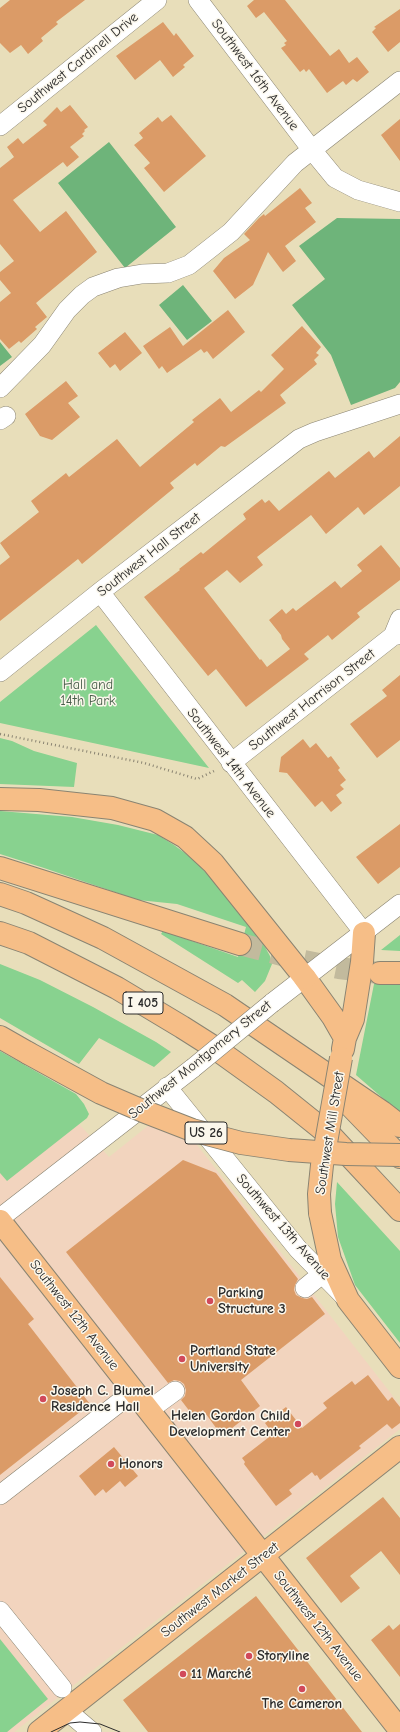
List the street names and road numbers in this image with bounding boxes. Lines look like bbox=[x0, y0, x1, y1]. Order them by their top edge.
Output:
street label: Southwest Cardinell Drive bbox=[14, 9, 142, 117]
street label: Southwest 16th Avenue bbox=[208, 16, 302, 134]
street label: Southwest Hall Street bbox=[94, 509, 204, 601]
street label: Southwest Harrison Street bbox=[245, 645, 379, 755]
street label: Southwest 14th Avenue bbox=[183, 705, 279, 821]
road number: I 405 bbox=[123, 992, 163, 1014]
street label: Southwest Montgomery Street bbox=[125, 997, 275, 1123]
street label: Southwest Mill Street bbox=[312, 1070, 348, 1196]
road number: US 26 bbox=[185, 1122, 227, 1144]
street label: Southwest 13th Avenue bbox=[232, 1171, 334, 1283]
street label: Southwest 12th Avenue bbox=[26, 1257, 122, 1373]
street label: Southwest Market Street bbox=[158, 1539, 282, 1641]
street label: Southwest 12th Avenue bbox=[270, 1568, 366, 1684]

